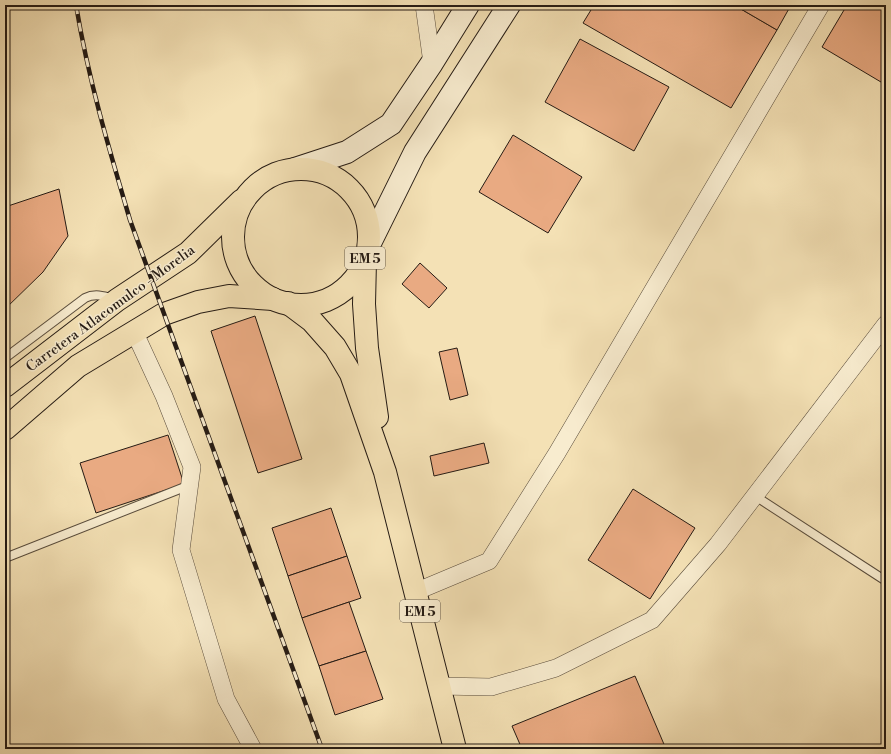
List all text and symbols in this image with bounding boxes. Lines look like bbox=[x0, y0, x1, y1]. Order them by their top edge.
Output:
street label: Carretera Atlacomulco - Morelia bbox=[23, 241, 199, 376]
road number: EM 5 bbox=[345, 247, 385, 269]
road number: EM 5 bbox=[400, 600, 440, 622]

